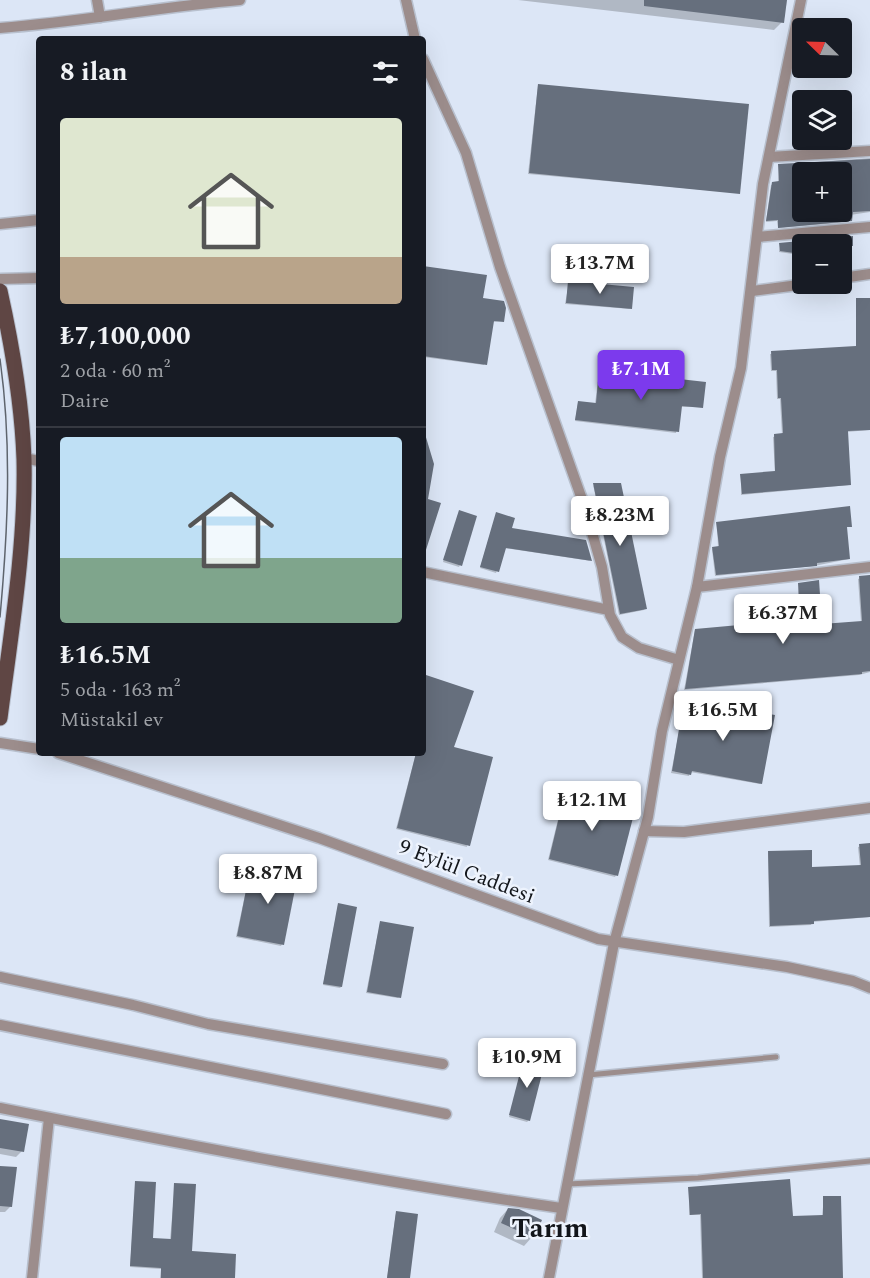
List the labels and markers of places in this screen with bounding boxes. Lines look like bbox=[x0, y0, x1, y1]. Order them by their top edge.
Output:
pin: ₺13.7M bbox=[551, 244, 649, 295]
pin: ₺7.1M bbox=[599, 350, 683, 401]
pin: ₺8.23M bbox=[571, 496, 669, 547]
pin: ₺6.37M bbox=[734, 594, 832, 645]
pin: ₺16.5M bbox=[674, 691, 772, 742]
pin: ₺12.1M bbox=[543, 781, 641, 832]
pin: ₺8.87M bbox=[219, 854, 317, 905]
pin: ₺10.9M bbox=[478, 1038, 576, 1089]

